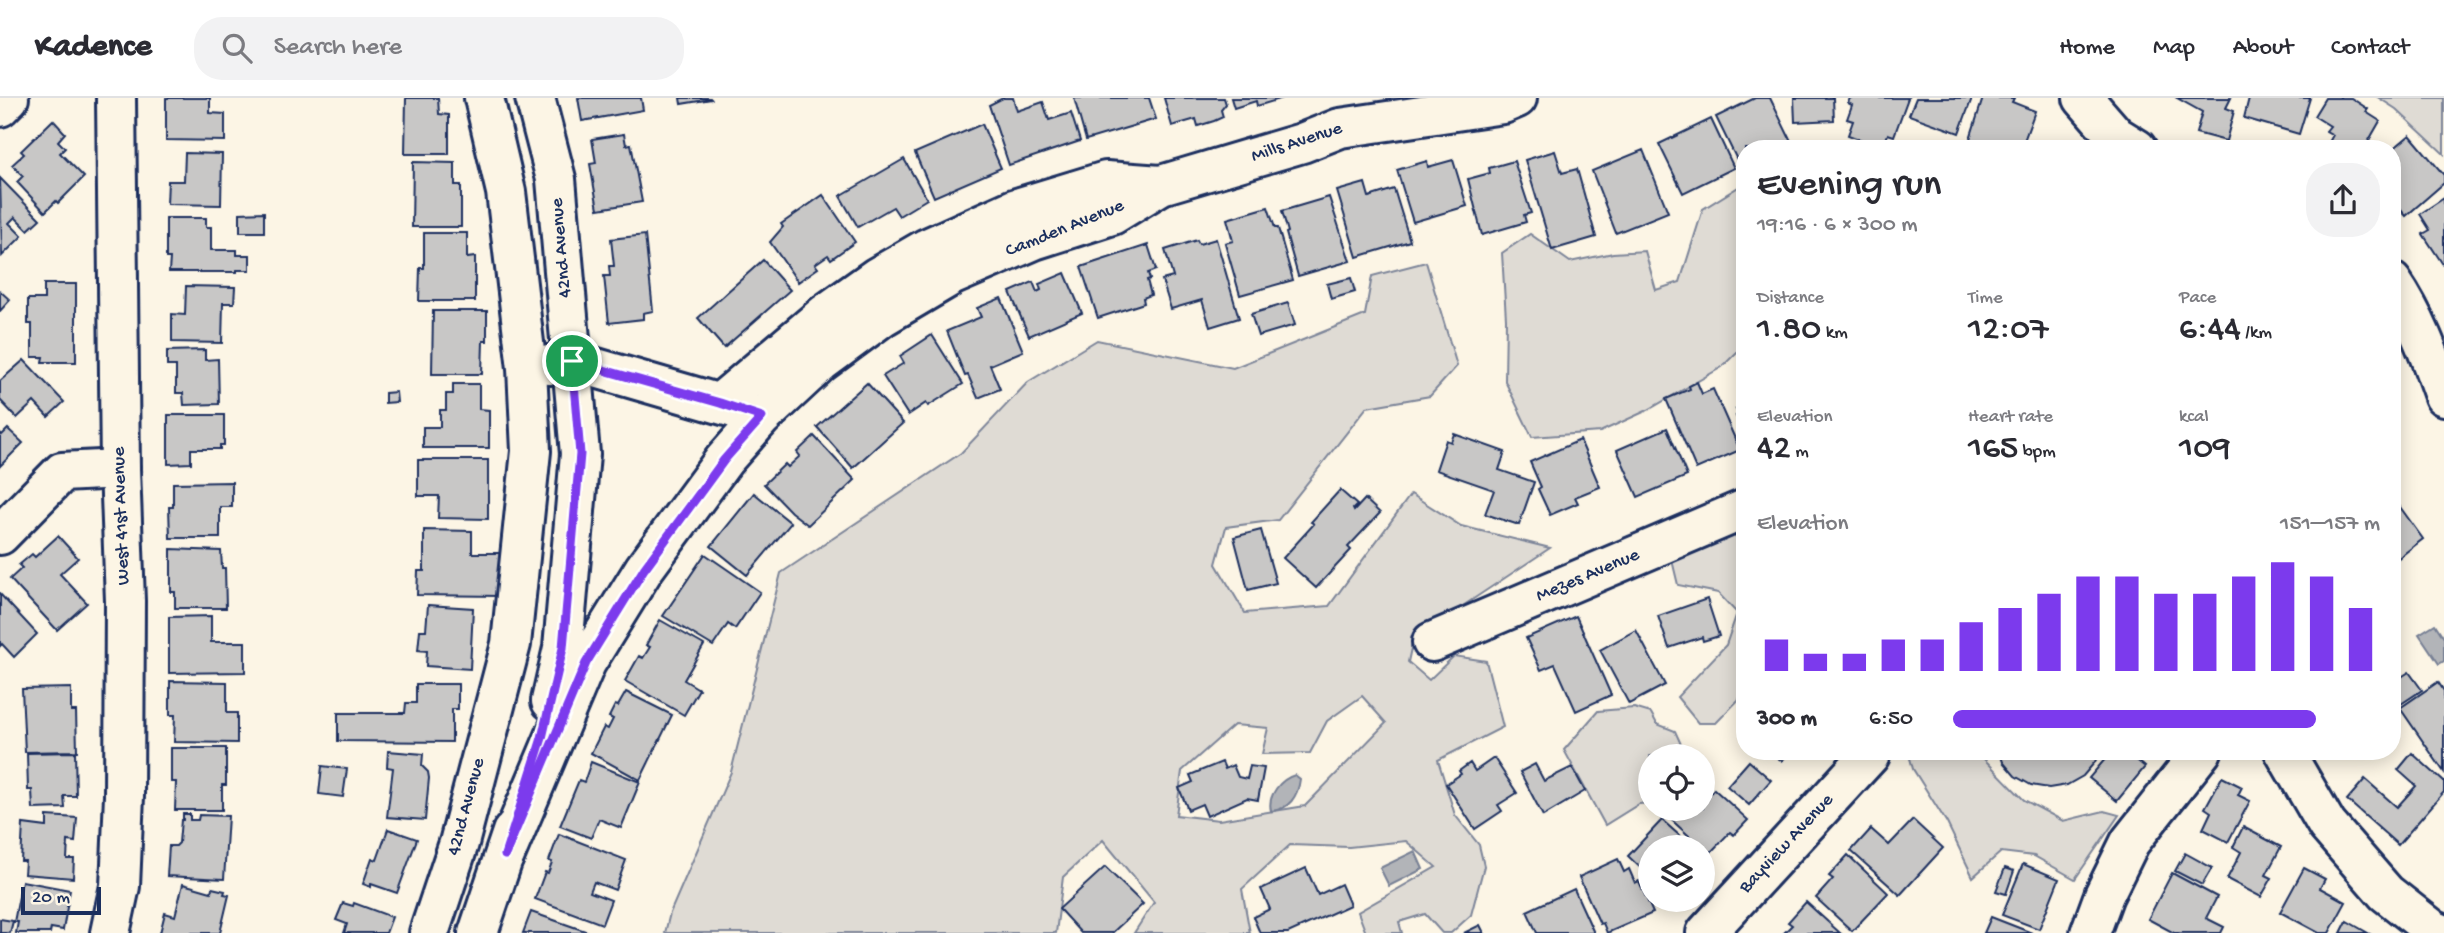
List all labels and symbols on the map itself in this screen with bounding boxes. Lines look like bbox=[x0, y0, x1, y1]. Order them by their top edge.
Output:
street label: Mills Avenue bbox=[1249, 117, 1346, 169]
street label: Camden Avenue bbox=[1002, 195, 1128, 263]
street label: 42nd Avenue bbox=[546, 197, 578, 299]
pin bbox=[542, 331, 602, 391]
street label: West 41st Avenue bbox=[108, 446, 136, 585]
street label: Mezes Avenue bbox=[1533, 544, 1643, 608]
street label: 42nd Avenue bbox=[443, 755, 491, 858]
street label: Bayview Avenue bbox=[1734, 789, 1839, 899]
scale bar bbox=[21, 884, 102, 916]

